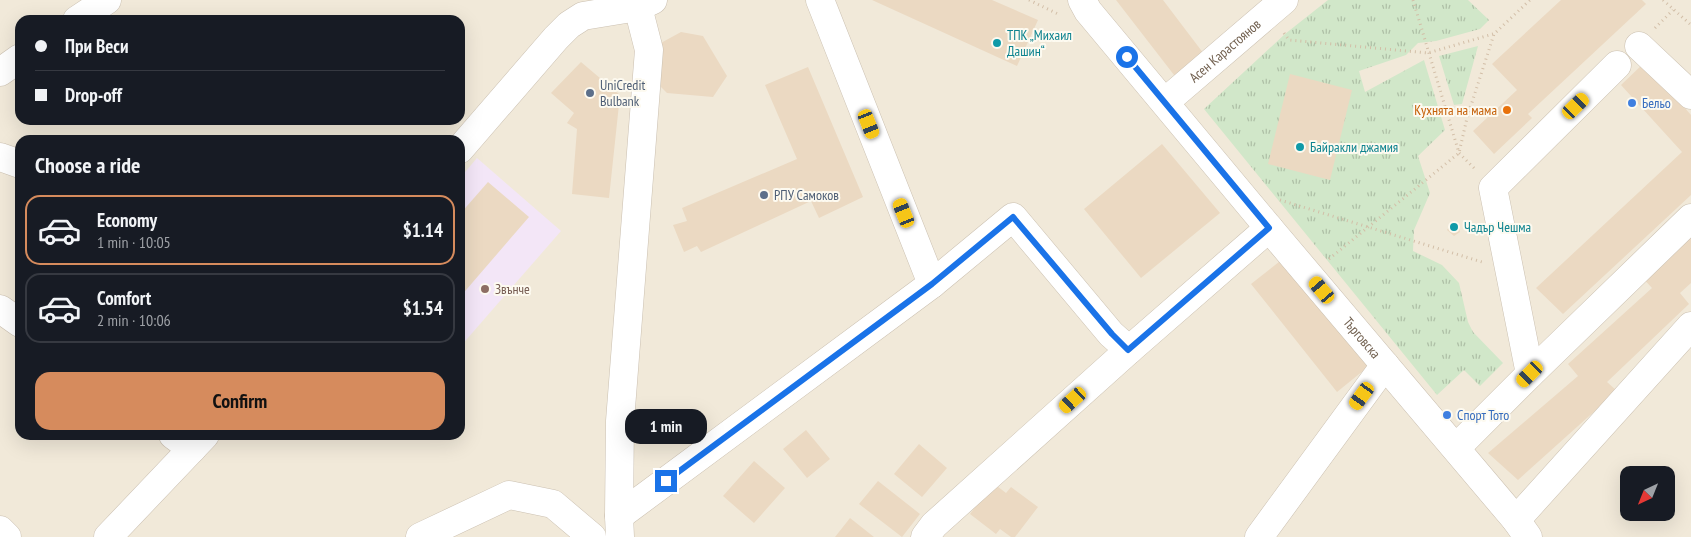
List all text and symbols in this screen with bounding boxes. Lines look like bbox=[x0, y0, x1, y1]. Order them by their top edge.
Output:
street label: Асен Карастоянов bbox=[1185, 15, 1265, 86]
place label: ТПК „Михаил Дашин“ bbox=[1007, 26, 1072, 60]
text: При Веси bbox=[65, 34, 129, 58]
marker: ТПК „Михаил Дашин“ bbox=[991, 37, 1003, 49]
route start bbox=[1116, 46, 1138, 68]
place label: UniCredit Bulbank bbox=[600, 76, 645, 110]
text: Drop-off bbox=[65, 83, 122, 107]
marker: UniCredit Bulbank bbox=[584, 87, 596, 99]
car bbox=[1560, 90, 1592, 122]
place label: Бельо bbox=[1642, 94, 1671, 112]
marker: Бельо bbox=[1626, 97, 1638, 109]
place label: Кухнята на мама bbox=[1414, 101, 1497, 119]
marker: Кухнята на мама bbox=[1501, 104, 1513, 116]
car bbox=[856, 107, 881, 141]
place label: Байракли джамия bbox=[1310, 138, 1398, 156]
marker: Байракли джамия bbox=[1294, 141, 1306, 153]
text: Choose a ride bbox=[35, 151, 140, 179]
place label: РПУ Самоков bbox=[774, 186, 839, 204]
marker: РПУ Самоков bbox=[758, 189, 770, 201]
car bbox=[891, 196, 916, 230]
icon: car bbox=[37, 208, 82, 253]
text: Economy bbox=[97, 208, 157, 232]
text: $1.14 bbox=[403, 218, 443, 242]
place label: Чадър Чешма bbox=[1464, 218, 1531, 236]
marker: Чадър Чешма bbox=[1448, 221, 1460, 233]
text: 1 min · 10:05 bbox=[97, 232, 171, 252]
car bbox=[1306, 274, 1337, 306]
place label: Звънче bbox=[495, 280, 530, 298]
marker: Звънче bbox=[479, 283, 491, 295]
icon: car bbox=[37, 286, 82, 331]
text: Comfort bbox=[97, 286, 151, 310]
text: $1.54 bbox=[403, 296, 443, 320]
text: 2 min · 10:06 bbox=[97, 310, 171, 330]
street label: Търговска bbox=[1339, 314, 1384, 362]
car bbox=[1514, 358, 1545, 390]
button: Confirm bbox=[35, 372, 445, 430]
car bbox=[1347, 379, 1376, 413]
car bbox=[1056, 384, 1089, 416]
place label: Спорт Тото bbox=[1457, 406, 1509, 424]
callout: 1 min bbox=[625, 408, 707, 444]
marker: Спорт Тото bbox=[1441, 409, 1453, 421]
text: 1 min bbox=[650, 416, 682, 436]
north arrow bbox=[1620, 466, 1675, 521]
map controls bbox=[1620, 466, 1675, 521]
route end bbox=[655, 470, 677, 492]

